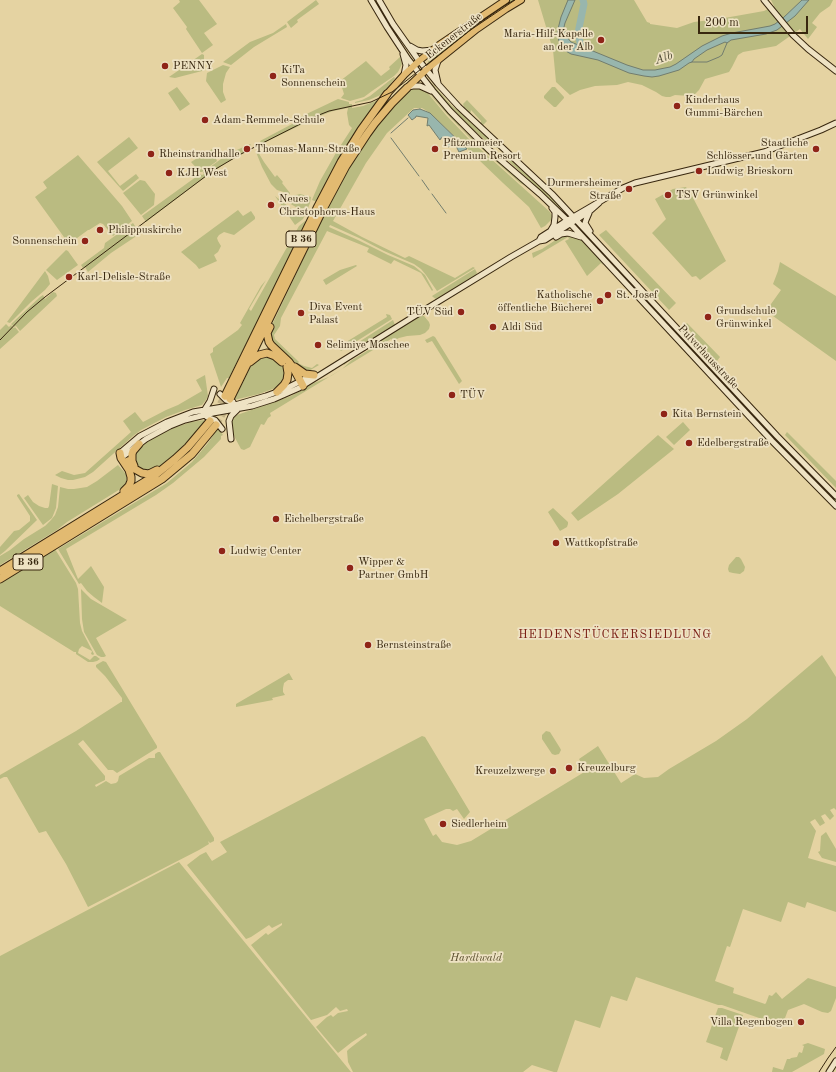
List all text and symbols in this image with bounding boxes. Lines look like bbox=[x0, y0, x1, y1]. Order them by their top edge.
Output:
scale bar bbox=[700, 8, 810, 34]
street label: Eckenerstraße bbox=[423, 10, 485, 62]
text: 200 m bbox=[705, 17, 739, 29]
place label: Maria-Hilf-Kapelle an der Alb bbox=[504, 27, 593, 53]
marker: Maria-Hilf-Kapelle an der Alb bbox=[596, 35, 606, 45]
water label: Alb bbox=[653, 48, 675, 68]
place label: PENNY bbox=[173, 59, 213, 73]
marker: PENNY bbox=[160, 61, 170, 71]
place label: KiTa Sonnenschein bbox=[281, 63, 346, 89]
marker: KiTa Sonnenschein bbox=[268, 71, 278, 81]
place label: Kinderhaus Gummi-Bärchen bbox=[685, 93, 763, 119]
marker: Kinderhaus Gummi-Bärchen bbox=[672, 101, 682, 111]
place label: Adam-Remmele-Schule bbox=[213, 113, 324, 127]
marker: Adam-Remmele-Schule bbox=[200, 115, 210, 125]
place label: Pfitzenmeier Premium Resort bbox=[443, 136, 521, 162]
place label: Staatliche Schlösser und Gärten bbox=[706, 136, 808, 162]
place label: Thomas-Mann-Straße bbox=[255, 142, 359, 156]
marker: Thomas-Mann-Straße bbox=[242, 144, 252, 154]
marker: Pfitzenmeier Premium Resort bbox=[430, 144, 440, 154]
marker: Staatliche Schlösser und Gärten bbox=[811, 144, 821, 154]
place label: Rheinstrandhalle bbox=[159, 147, 239, 161]
marker: Rheinstrandhalle bbox=[146, 149, 156, 159]
place label: Ludwig Brieskorn bbox=[707, 164, 793, 178]
place label: KJH West bbox=[177, 166, 227, 180]
marker: Ludwig Brieskorn bbox=[694, 166, 704, 176]
marker: KJH West bbox=[164, 168, 174, 178]
place label: Durmersheimer Straße bbox=[547, 176, 621, 202]
marker: Durmersheimer Straße bbox=[624, 184, 634, 194]
place label: TSV Grünwinkel bbox=[676, 188, 758, 202]
marker: TSV Grünwinkel bbox=[663, 190, 673, 200]
place label: Neues Christophorus-Haus bbox=[279, 192, 375, 218]
marker: Neues Christophorus-Haus bbox=[266, 200, 276, 210]
place label: Philippuskirche bbox=[108, 223, 181, 237]
marker: Philippuskirche bbox=[95, 225, 105, 235]
road number: B 36 bbox=[286, 231, 316, 247]
place label: Sonnenschein bbox=[12, 234, 77, 248]
marker: Sonnenschein bbox=[80, 236, 90, 246]
place label: Karl-Delisle-Straße bbox=[77, 270, 170, 284]
marker: Karl-Delisle-Straße bbox=[64, 272, 74, 282]
place label: Katholische öffentliche Bücherei bbox=[498, 288, 592, 314]
place label: St. Josef bbox=[616, 288, 658, 302]
marker: St. Josef bbox=[603, 290, 613, 300]
marker: Katholische öffentliche Bücherei bbox=[595, 296, 605, 306]
place label: Diva Event Palast bbox=[309, 300, 362, 326]
place label: Grundschule Grünwinkel bbox=[716, 304, 775, 330]
place label: TÜV Süd bbox=[407, 305, 453, 319]
marker: TÜV Süd bbox=[456, 307, 466, 317]
marker: Diva Event Palast bbox=[296, 308, 306, 318]
marker: Grundschule Grünwinkel bbox=[703, 312, 713, 322]
place label: Aldi Süd bbox=[501, 320, 543, 334]
marker: Aldi Süd bbox=[488, 322, 498, 332]
street label: Pulverhausstraße bbox=[675, 322, 741, 392]
place label: Selimiye Moschee bbox=[326, 338, 409, 352]
marker: Selimiye Moschee bbox=[313, 340, 323, 350]
place label: TÜV bbox=[460, 388, 485, 402]
marker: TÜV bbox=[447, 390, 457, 400]
place label: Kita Bernstein bbox=[672, 407, 741, 421]
marker: Kita Bernstein bbox=[659, 409, 669, 419]
place label: Edelbergstraße bbox=[697, 436, 769, 450]
marker: Edelbergstraße bbox=[684, 438, 694, 448]
place label: Eichelbergstraße bbox=[284, 512, 364, 526]
marker: Eichelbergstraße bbox=[271, 514, 281, 524]
place label: Wattkopfstraße bbox=[564, 536, 638, 550]
marker: Wattkopfstraße bbox=[551, 538, 561, 548]
place label: Ludwig Center bbox=[230, 544, 301, 558]
marker: Ludwig Center bbox=[217, 546, 227, 556]
road number: B 36 bbox=[13, 554, 43, 570]
place label: Wipper & Partner GmbH bbox=[358, 555, 428, 581]
marker: Wipper & Partner GmbH bbox=[345, 563, 355, 573]
district label: HEIDENSTÜCKERSIEDLUNG bbox=[518, 628, 712, 642]
place label: Bernsteinstraße bbox=[376, 638, 451, 652]
marker: Bernsteinstraße bbox=[363, 640, 373, 650]
place label: Kreuzelburg bbox=[577, 761, 636, 775]
marker: Kreuzelburg bbox=[564, 763, 574, 773]
place label: Kreuzelzwerge bbox=[475, 764, 545, 778]
marker: Kreuzelzwerge bbox=[548, 766, 558, 776]
place label: Siedlerheim bbox=[451, 817, 507, 831]
marker: Siedlerheim bbox=[438, 819, 448, 829]
park label: Hardtwald bbox=[450, 951, 502, 965]
place label: Villa Regenbogen bbox=[710, 1015, 793, 1029]
marker: Villa Regenbogen bbox=[796, 1017, 806, 1027]

